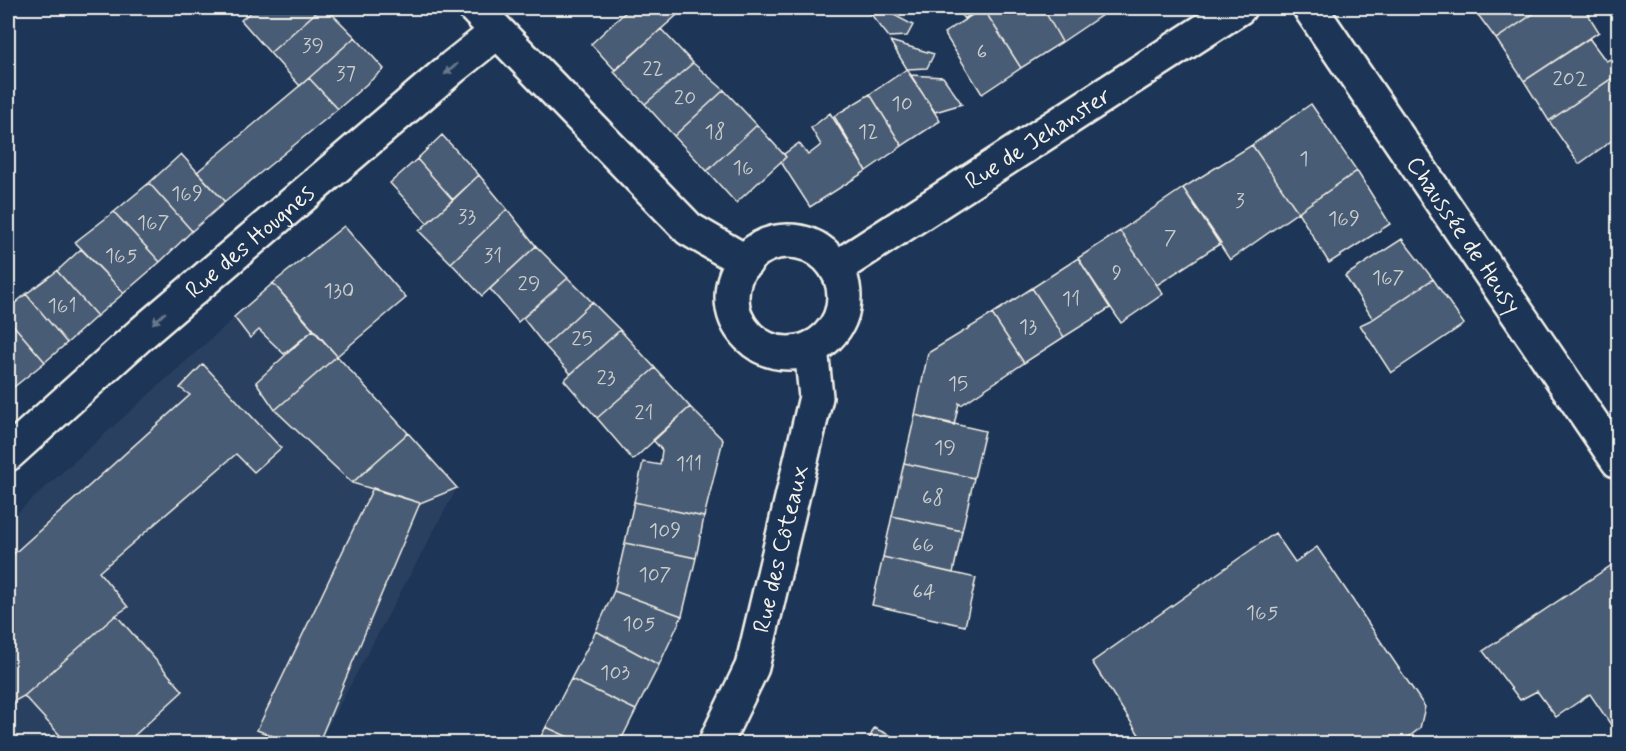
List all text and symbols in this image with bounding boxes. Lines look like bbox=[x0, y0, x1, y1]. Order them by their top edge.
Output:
house number: 39 bbox=[302, 32, 324, 60]
house number: 6 bbox=[977, 38, 987, 66]
house number: 22 bbox=[642, 55, 664, 83]
house number: 37 bbox=[336, 60, 356, 88]
one-way arrow bbox=[443, 62, 459, 75]
house number: 202 bbox=[1553, 65, 1587, 93]
street label: Rue de Jehanster bbox=[960, 81, 1117, 198]
house number: 20 bbox=[674, 84, 696, 112]
house number: 10 bbox=[891, 90, 913, 118]
house number: 18 bbox=[705, 118, 725, 146]
house number: 12 bbox=[858, 118, 878, 146]
house number: 1 bbox=[1299, 145, 1309, 173]
street label: Chaussée de Heusy bbox=[1398, 151, 1527, 320]
house number: 16 bbox=[733, 154, 754, 182]
street label: Rue des Hougnes bbox=[179, 178, 322, 306]
house number: 169 bbox=[171, 180, 203, 208]
house number: 3 bbox=[1235, 187, 1245, 215]
house number: 33 bbox=[458, 203, 476, 231]
house number: 169 bbox=[1328, 205, 1360, 233]
house number: 167 bbox=[137, 209, 169, 237]
house number: 7 bbox=[1164, 224, 1177, 252]
house number: 165 bbox=[105, 242, 137, 270]
house number: 31 bbox=[484, 242, 502, 270]
house number: 9 bbox=[1112, 259, 1122, 287]
house number: 167 bbox=[1372, 264, 1404, 292]
house number: 29 bbox=[518, 270, 540, 298]
house number: 130 bbox=[324, 277, 354, 305]
house number: 11 bbox=[1062, 285, 1080, 313]
house number: 161 bbox=[47, 292, 77, 320]
one-way arrow bbox=[152, 311, 167, 324]
house number: 13 bbox=[1019, 313, 1037, 341]
house number: 25 bbox=[571, 325, 593, 353]
house number: 23 bbox=[596, 364, 616, 392]
house number: 15 bbox=[948, 370, 968, 398]
house number: 21 bbox=[634, 399, 654, 427]
house number: 19 bbox=[934, 434, 956, 462]
house number: 111 bbox=[676, 450, 702, 478]
street label: Rue des Côteaux bbox=[747, 462, 816, 636]
house number: 68 bbox=[922, 484, 944, 512]
house number: 109 bbox=[649, 517, 681, 545]
house number: 66 bbox=[912, 531, 934, 559]
house number: 107 bbox=[638, 561, 672, 589]
house number: 64 bbox=[912, 578, 936, 606]
house number: 165 bbox=[1246, 599, 1278, 627]
house number: 105 bbox=[622, 610, 656, 638]
house number: 103 bbox=[600, 659, 630, 687]

